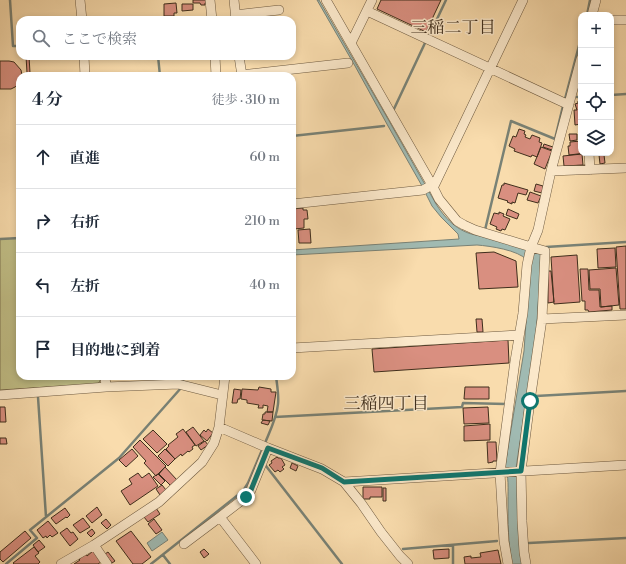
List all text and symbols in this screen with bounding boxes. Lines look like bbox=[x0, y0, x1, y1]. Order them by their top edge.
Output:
map controls bbox=[578, 12, 614, 156]
button: + bbox=[578, 12, 614, 48]
search box bbox=[16, 16, 296, 60]
district label: 三稲二丁目 bbox=[411, 17, 496, 39]
icon: search bbox=[30, 27, 52, 49]
text: ここで検索 bbox=[62, 30, 137, 49]
button: − bbox=[578, 48, 614, 84]
button: locate bbox=[578, 84, 614, 120]
text: 4 分 bbox=[32, 89, 63, 111]
text: 徒歩 · 310 m bbox=[212, 92, 280, 108]
button: layers bbox=[578, 120, 614, 156]
icon: ahead bbox=[32, 146, 54, 168]
text: 直進 bbox=[70, 149, 100, 168]
text: 60 m bbox=[249, 149, 280, 165]
icon: right bbox=[32, 210, 54, 232]
text: 右折 bbox=[70, 213, 100, 232]
text: 210 m bbox=[245, 213, 280, 229]
icon: left bbox=[32, 274, 54, 296]
text: 左折 bbox=[70, 277, 100, 296]
text: 40 m bbox=[250, 277, 280, 293]
icon: arrive bbox=[32, 338, 54, 360]
text: 目的地に到着 bbox=[70, 341, 160, 360]
route start bbox=[521, 392, 539, 410]
district label: 三稲四丁目 bbox=[344, 393, 429, 415]
route end bbox=[237, 488, 255, 506]

